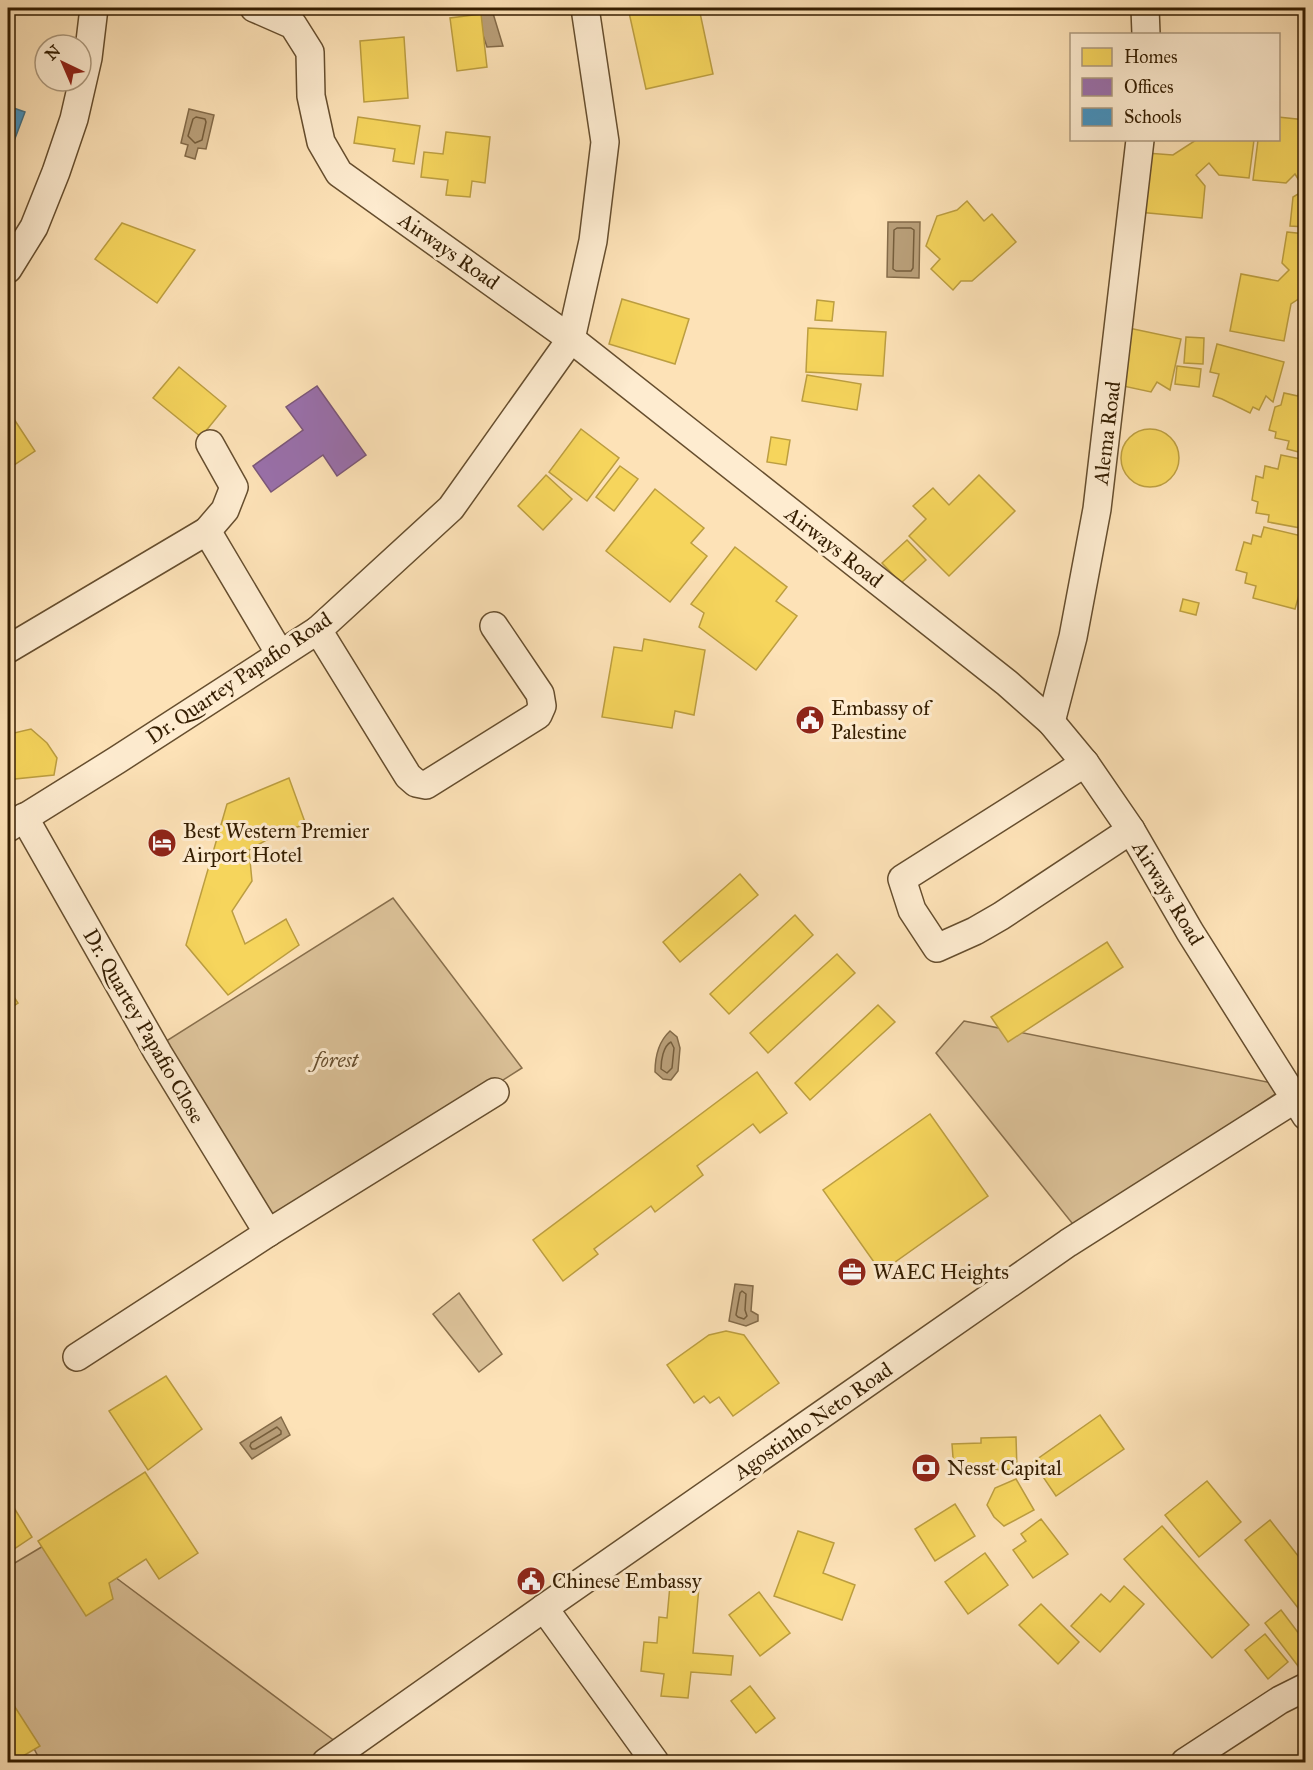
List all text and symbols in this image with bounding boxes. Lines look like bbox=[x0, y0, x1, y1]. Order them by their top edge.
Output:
north arrow bbox=[33, 33, 93, 93]
legend bbox=[1070, 33, 1280, 141]
text: N bbox=[41, 41, 65, 64]
text: Homes bbox=[1124, 46, 1178, 68]
text: Offices bbox=[1124, 76, 1174, 98]
text: Schools bbox=[1124, 106, 1182, 128]
street label: Airways Road bbox=[393, 206, 505, 295]
street label: Alema Road bbox=[1088, 379, 1126, 487]
street label: Airways Road bbox=[779, 500, 888, 594]
street label: Dr. Quartey Papafio Road bbox=[141, 606, 337, 750]
place label: Embassy of Palestine bbox=[831, 695, 933, 745]
public building icon: Embassy of Palestine bbox=[794, 704, 826, 736]
place label: Best Western Premier Airport Hotel bbox=[182, 818, 369, 868]
hotel icon: Best Western Premier Airport Hotel bbox=[146, 827, 178, 859]
street label: Airways Road bbox=[1126, 835, 1210, 950]
street label: Dr. Quartey Papafio Close bbox=[78, 924, 210, 1128]
park label: forest bbox=[308, 1047, 359, 1073]
office icon: WAEC Heights bbox=[836, 1256, 868, 1288]
place label: WAEC Heights bbox=[873, 1259, 1009, 1285]
street label: Agostinho Neto Road bbox=[728, 1356, 898, 1486]
bank icon: Nesst Capital bbox=[910, 1452, 942, 1484]
place label: Nesst Capital bbox=[947, 1455, 1062, 1481]
public building icon: Chinese Embassy bbox=[515, 1565, 547, 1597]
place label: Chinese Embassy bbox=[552, 1568, 703, 1594]

